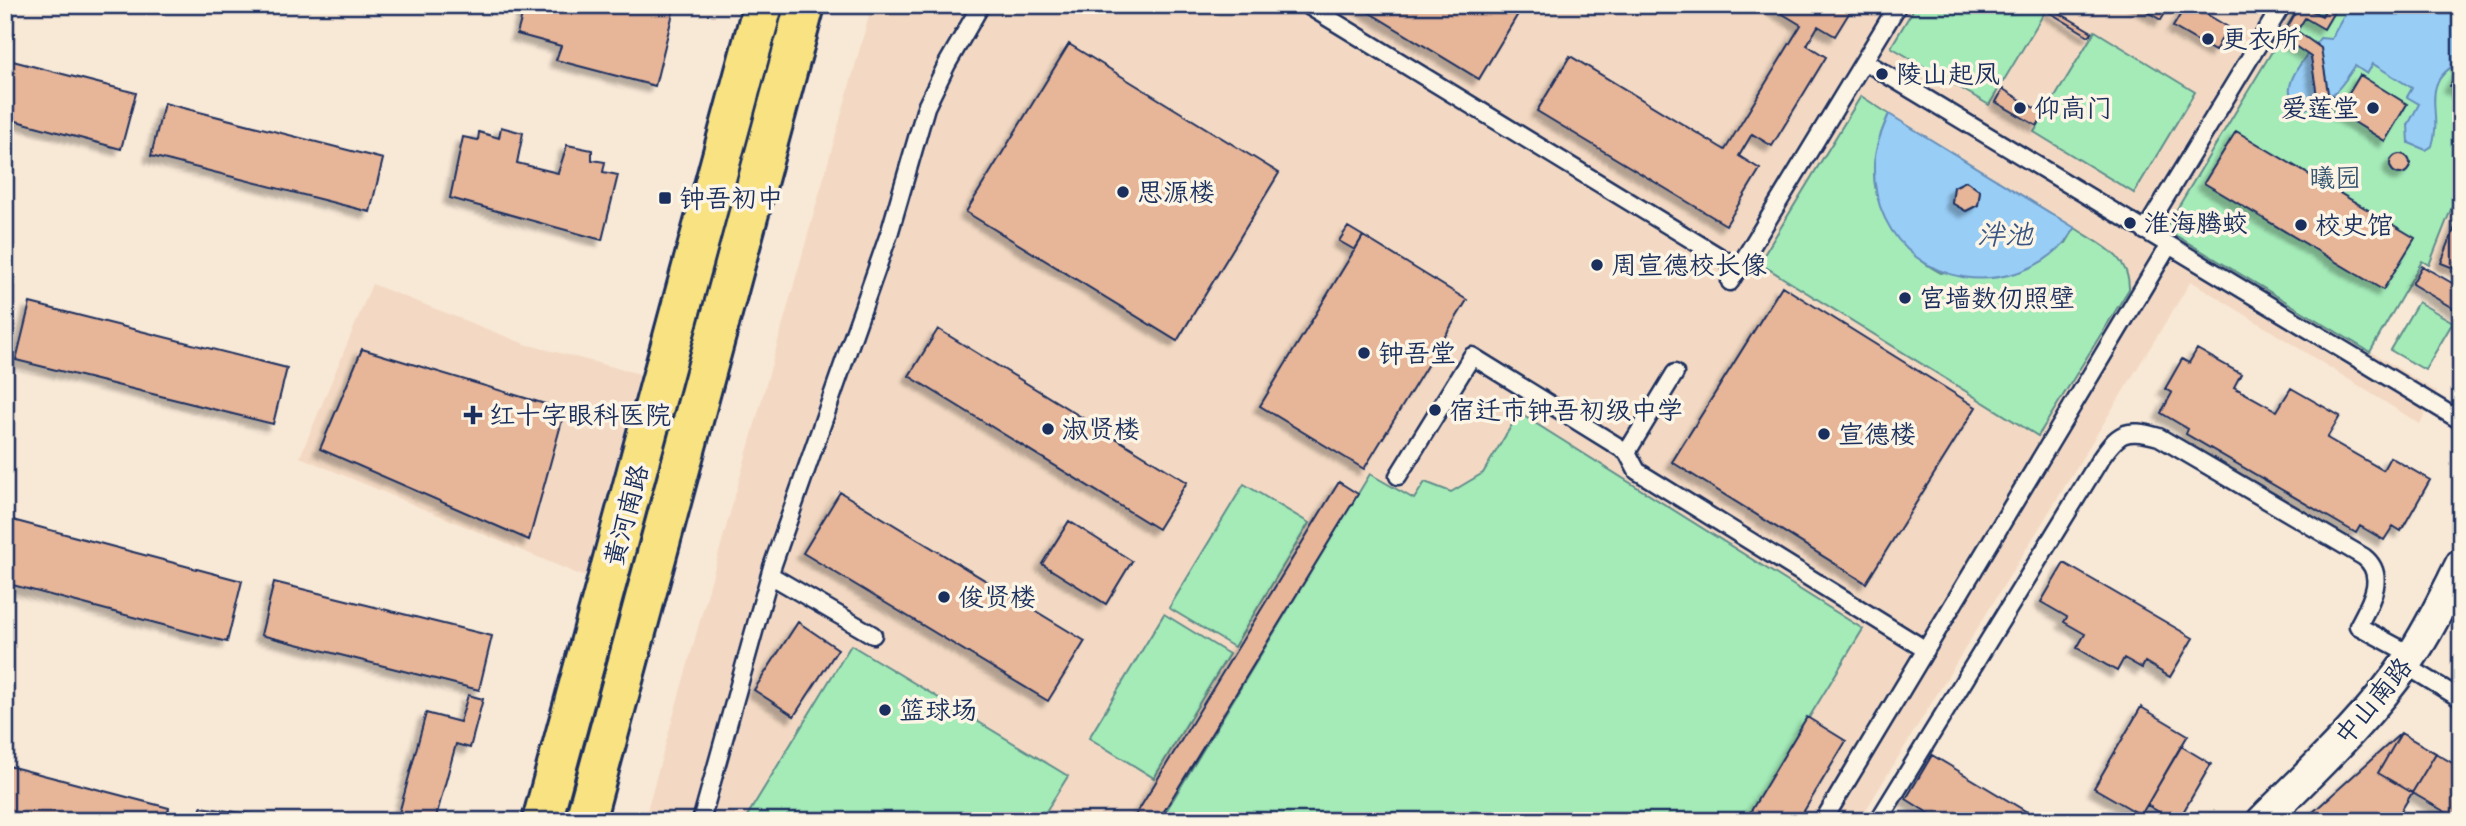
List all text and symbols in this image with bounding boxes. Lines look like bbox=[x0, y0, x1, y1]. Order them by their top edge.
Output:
place label: 更衣所 bbox=[2222, 21, 2300, 56]
marker: 更衣所 bbox=[2200, 31, 2216, 47]
place label: 陵山起凤 bbox=[1896, 56, 2000, 91]
marker: 陵山起凤 bbox=[1874, 66, 1890, 82]
place label: 仰高门 bbox=[2034, 90, 2112, 125]
place label: 爱莲堂 bbox=[2281, 90, 2359, 125]
marker: 仰高门 bbox=[2012, 100, 2028, 116]
marker: 爱莲堂 bbox=[2365, 100, 2381, 116]
park label: 曦园 bbox=[2309, 160, 2361, 195]
place label: 思源楼 bbox=[1137, 174, 1215, 209]
place label: 钟吾初中 bbox=[679, 180, 783, 215]
marker: 思源楼 bbox=[1115, 184, 1131, 200]
marker: 钟吾初中 bbox=[657, 190, 673, 206]
place label: 淮海腾蛟 bbox=[2144, 205, 2248, 240]
place label: 校史馆 bbox=[2315, 207, 2393, 242]
water label: 泮池 bbox=[1977, 215, 2034, 253]
marker: 淮海腾蛟 bbox=[2122, 215, 2138, 231]
marker: 校史馆 bbox=[2293, 217, 2309, 233]
place label: 周宣德校长像 bbox=[1611, 247, 1767, 282]
marker: 周宣德校长像 bbox=[1589, 257, 1605, 273]
place label: 宫墙数仞照壁 bbox=[1919, 280, 2075, 315]
marker: 宫墙数仞照壁 bbox=[1897, 290, 1913, 306]
place label: 钟吾堂 bbox=[1378, 335, 1456, 370]
marker: 钟吾堂 bbox=[1356, 345, 1372, 361]
place label: 宿迁市钟吾初级中学 bbox=[1449, 392, 1683, 427]
place label: 红十字眼科医院 bbox=[489, 397, 671, 432]
marker: 宿迁市钟吾初级中学 bbox=[1427, 402, 1443, 418]
marker: 红十字眼科医院 bbox=[463, 405, 483, 425]
place label: 淑贤楼 bbox=[1062, 411, 1140, 446]
place label: 宣德楼 bbox=[1838, 416, 1916, 451]
marker: 淑贤楼 bbox=[1040, 421, 1056, 437]
marker: 宣德楼 bbox=[1816, 426, 1832, 442]
street label: 黄河南路 bbox=[595, 460, 656, 570]
place label: 俊贤楼 bbox=[958, 579, 1036, 614]
marker: 俊贤楼 bbox=[936, 589, 952, 605]
street label: 中山南路 bbox=[2326, 650, 2419, 752]
place label: 篮球场 bbox=[899, 692, 977, 727]
marker: 篮球场 bbox=[877, 702, 893, 718]

